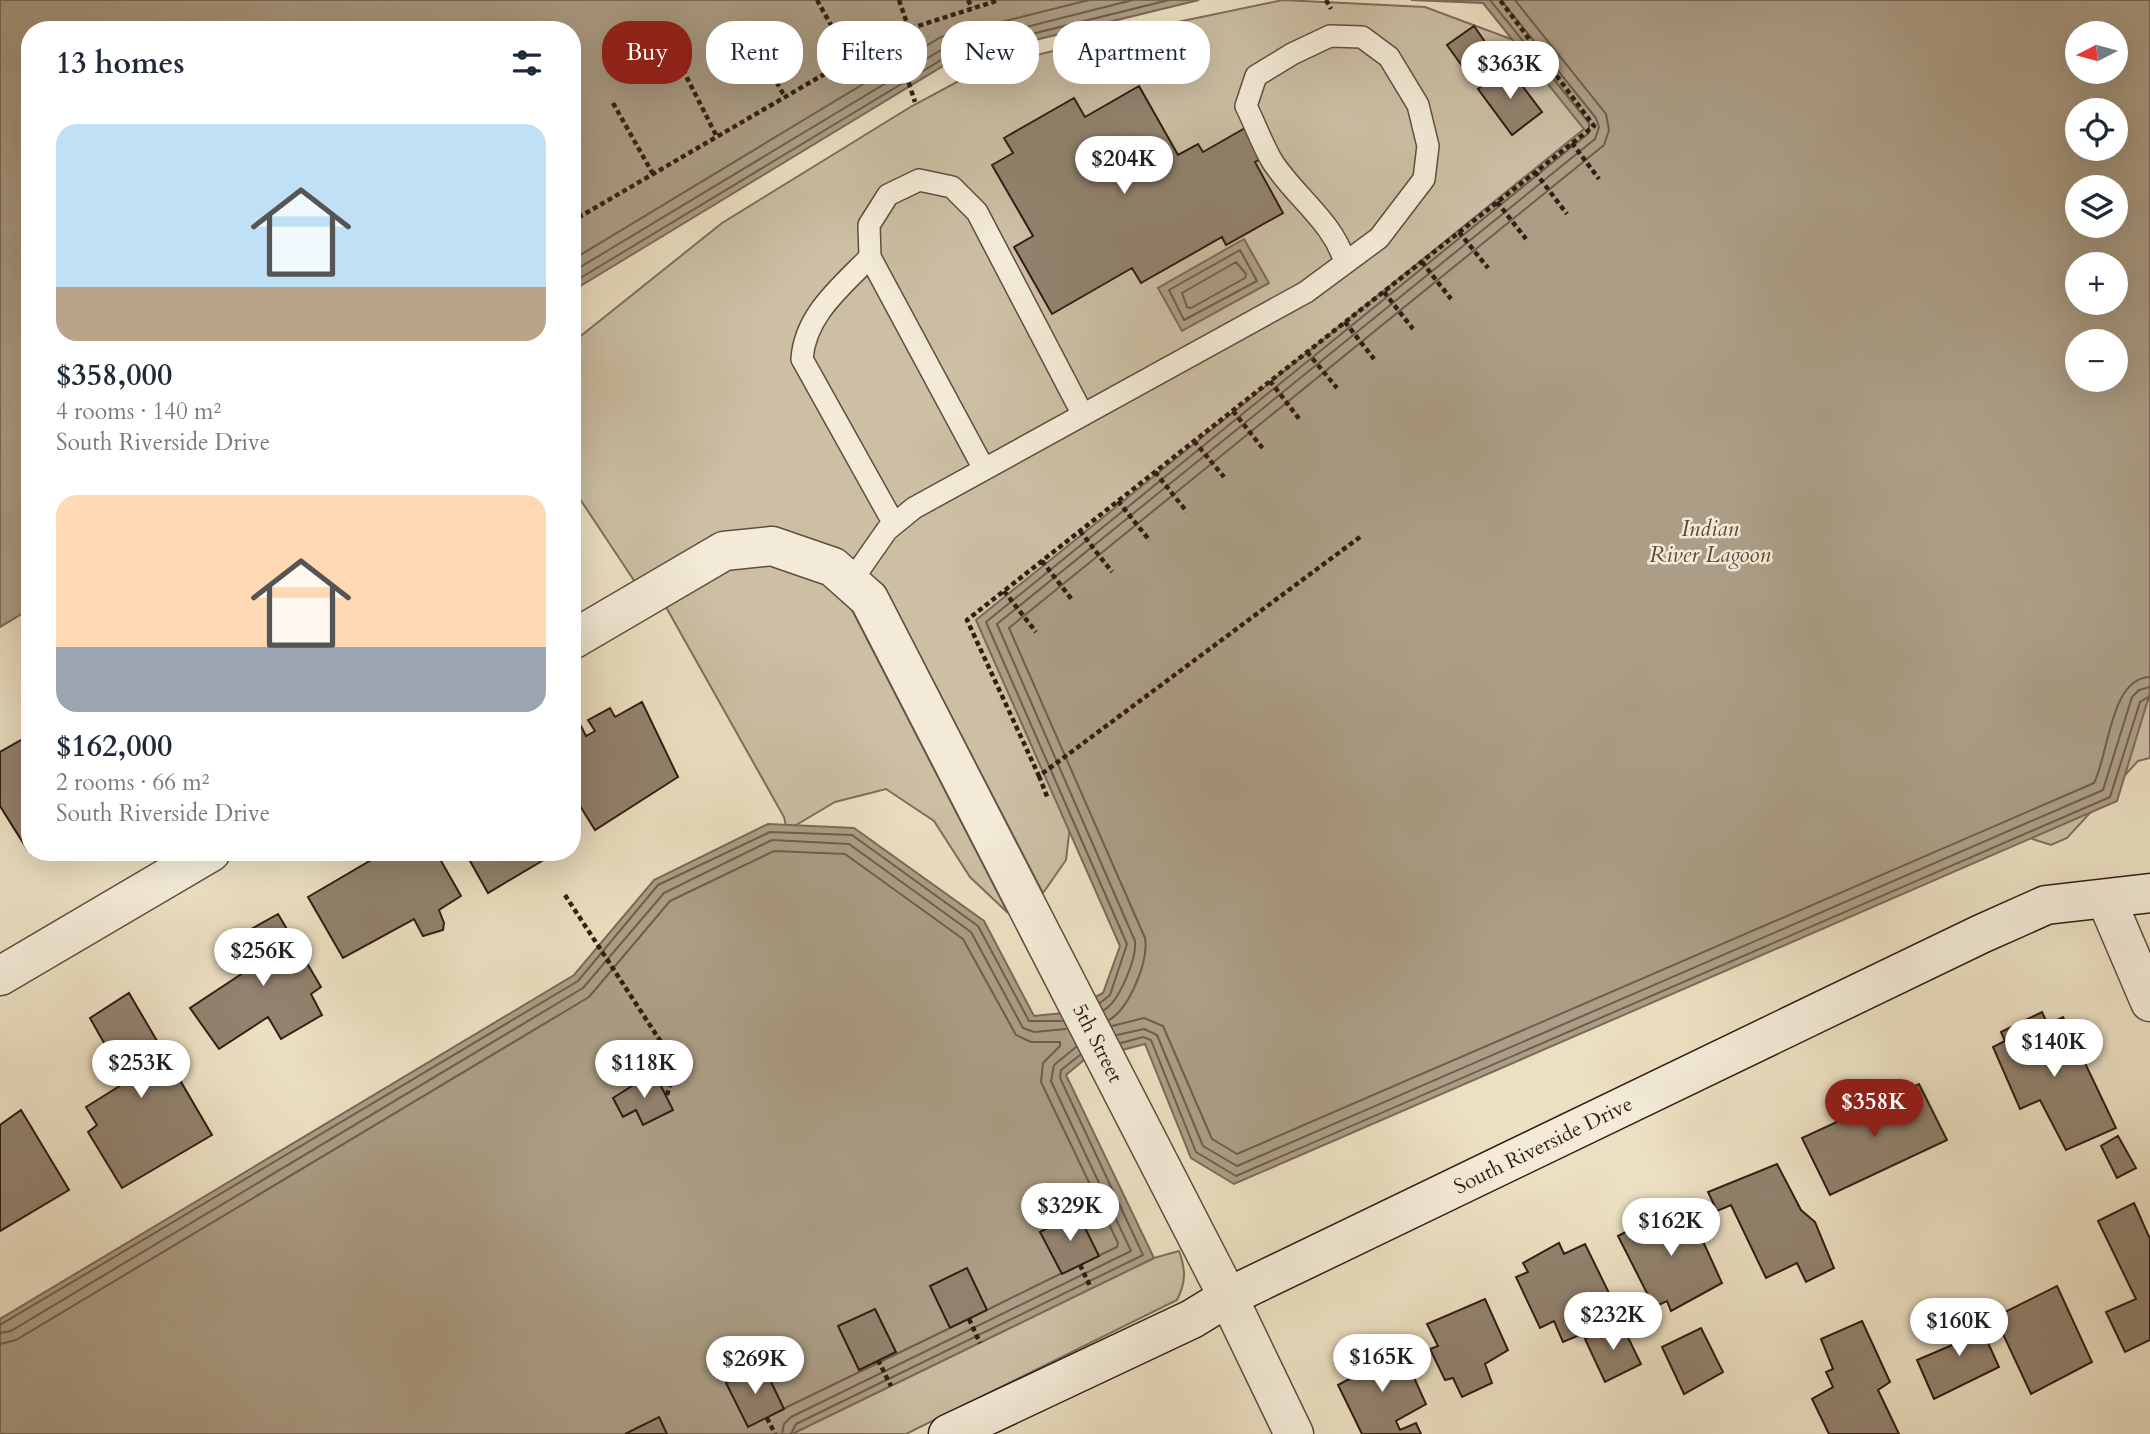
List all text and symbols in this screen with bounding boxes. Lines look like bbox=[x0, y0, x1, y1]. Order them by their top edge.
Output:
chip: Buy bbox=[602, 21, 692, 84]
chip: Rent bbox=[706, 21, 803, 84]
chip: Filters bbox=[817, 21, 927, 84]
chip: New bbox=[941, 21, 1039, 84]
chip: Apartment bbox=[1053, 21, 1210, 84]
north arrow bbox=[2065, 21, 2128, 84]
map controls bbox=[2065, 21, 2128, 392]
pin: $363K bbox=[1461, 42, 1559, 101]
text: 13 homes bbox=[56, 43, 185, 84]
icon: filters bbox=[508, 44, 546, 82]
text: $363K bbox=[1477, 48, 1543, 79]
button: locate bbox=[2065, 98, 2128, 161]
pin: $204K bbox=[1075, 136, 1173, 196]
text: $204K bbox=[1091, 143, 1157, 174]
icon: home bbox=[238, 169, 364, 295]
button: layers bbox=[2065, 175, 2128, 238]
button: + bbox=[2065, 252, 2128, 315]
button: − bbox=[2065, 329, 2128, 392]
text: $358,000 bbox=[56, 355, 172, 396]
text: 4 rooms · 140 m² bbox=[56, 396, 221, 427]
text: South Riverside Drive bbox=[56, 427, 270, 458]
water label: Indian River Lagoon bbox=[1649, 513, 1771, 570]
icon: home bbox=[238, 540, 364, 666]
text: $162,000 bbox=[56, 726, 172, 767]
text: 2 rooms · 66 m² bbox=[56, 767, 209, 798]
text: South Riverside Drive bbox=[56, 798, 270, 829]
pin: $256K bbox=[214, 928, 312, 988]
text: $256K bbox=[230, 935, 296, 966]
street label: 5th Street bbox=[1065, 999, 1130, 1088]
pin: $140K bbox=[2005, 1020, 2103, 1079]
text: $140K bbox=[2021, 1026, 2087, 1057]
pin: $253K bbox=[92, 1040, 190, 1100]
pin: $118K bbox=[595, 1040, 693, 1100]
text: $253K bbox=[108, 1047, 174, 1078]
text: $118K bbox=[611, 1047, 677, 1078]
pin: $358K bbox=[1825, 1080, 1923, 1139]
text: $358K bbox=[1841, 1086, 1907, 1117]
street label: South Riverside Drive bbox=[1449, 1090, 1637, 1201]
pin: $329K bbox=[1021, 1184, 1119, 1243]
text: $329K bbox=[1037, 1190, 1103, 1221]
pin: $162K bbox=[1622, 1198, 1720, 1258]
text: $162K bbox=[1638, 1205, 1704, 1236]
pin: $232K bbox=[1564, 1292, 1662, 1352]
pin: $160K bbox=[1910, 1298, 2008, 1358]
text: $232K bbox=[1580, 1299, 1646, 1330]
text: $160K bbox=[1926, 1305, 1992, 1336]
pin: $165K bbox=[1333, 1334, 1431, 1394]
pin: $269K bbox=[706, 1336, 804, 1396]
text: $165K bbox=[1349, 1341, 1415, 1372]
text: $269K bbox=[722, 1343, 788, 1374]

